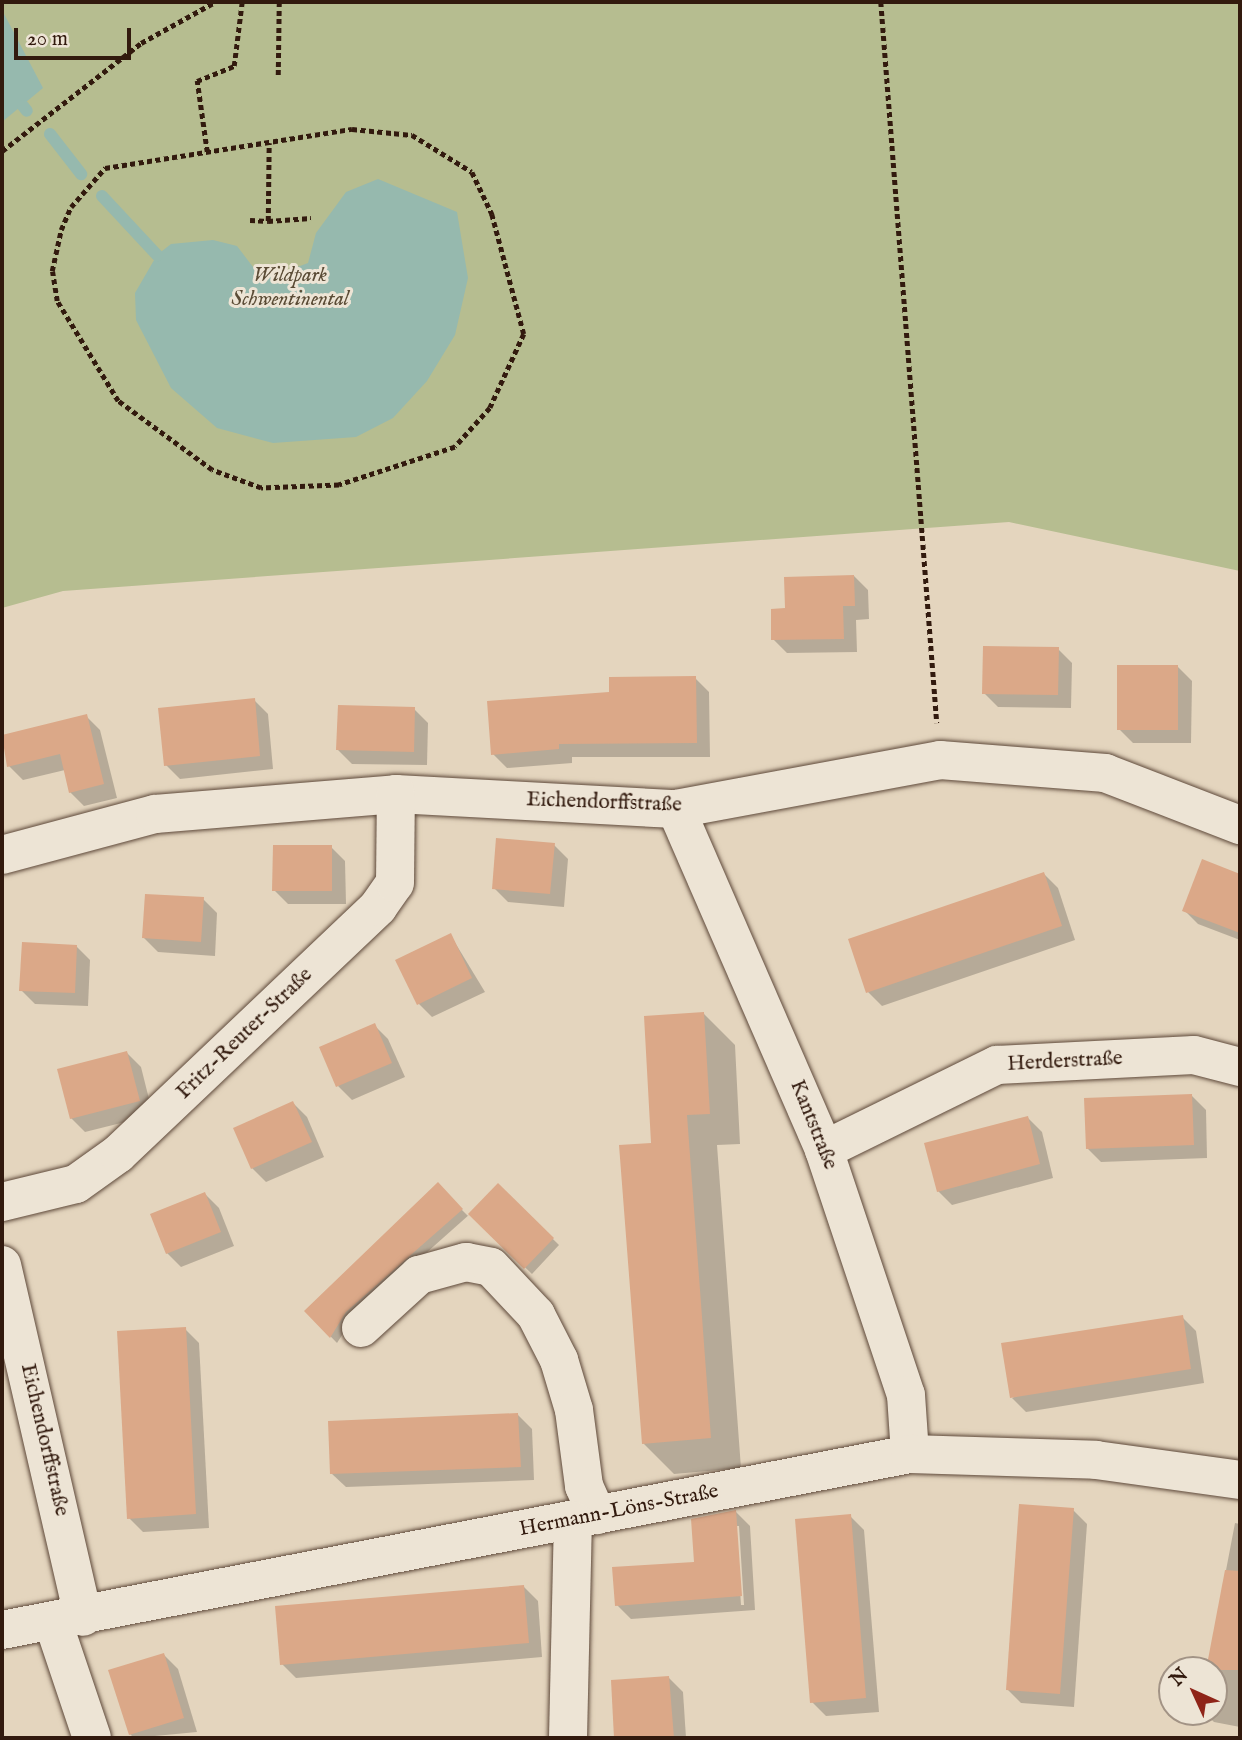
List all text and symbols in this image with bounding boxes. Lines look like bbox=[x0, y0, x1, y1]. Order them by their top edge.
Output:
scale bar bbox=[18, 14, 135, 58]
text: 20 m bbox=[27, 26, 68, 53]
park label: Wildpark Schwentinental bbox=[231, 263, 349, 313]
street label: Eichendorffstraße bbox=[526, 788, 682, 818]
street label: Fritz-Reuter-Straße bbox=[172, 963, 318, 1105]
street label: Herderstraße bbox=[1007, 1046, 1123, 1078]
street label: Kantstraße bbox=[784, 1076, 842, 1174]
street label: Eichendorffstraße bbox=[14, 1361, 74, 1519]
street label: Hermann-Löns-Straße bbox=[517, 1479, 721, 1543]
north arrow bbox=[1158, 1656, 1228, 1726]
text: N bbox=[1165, 1663, 1194, 1692]

